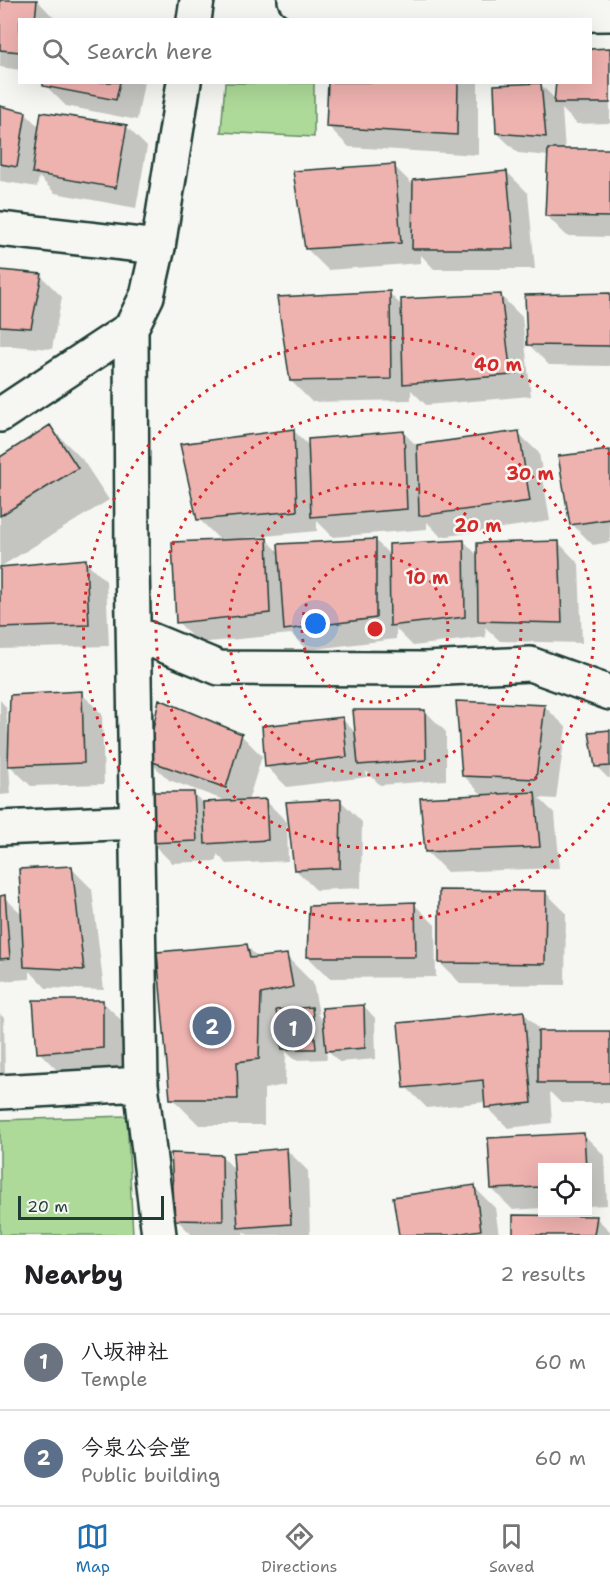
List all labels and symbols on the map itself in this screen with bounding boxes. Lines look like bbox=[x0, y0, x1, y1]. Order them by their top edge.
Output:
text: 40 m bbox=[474, 353, 522, 377]
text: 30 m bbox=[506, 462, 554, 486]
text: 20 m bbox=[454, 514, 502, 538]
text: 10 m bbox=[406, 566, 449, 590]
your location bbox=[301, 609, 330, 638]
centre of rings bbox=[365, 619, 385, 639]
pin: 2 bbox=[192, 1004, 232, 1048]
pin: 1 bbox=[274, 1006, 312, 1050]
scale bar bbox=[18, 1193, 164, 1220]

